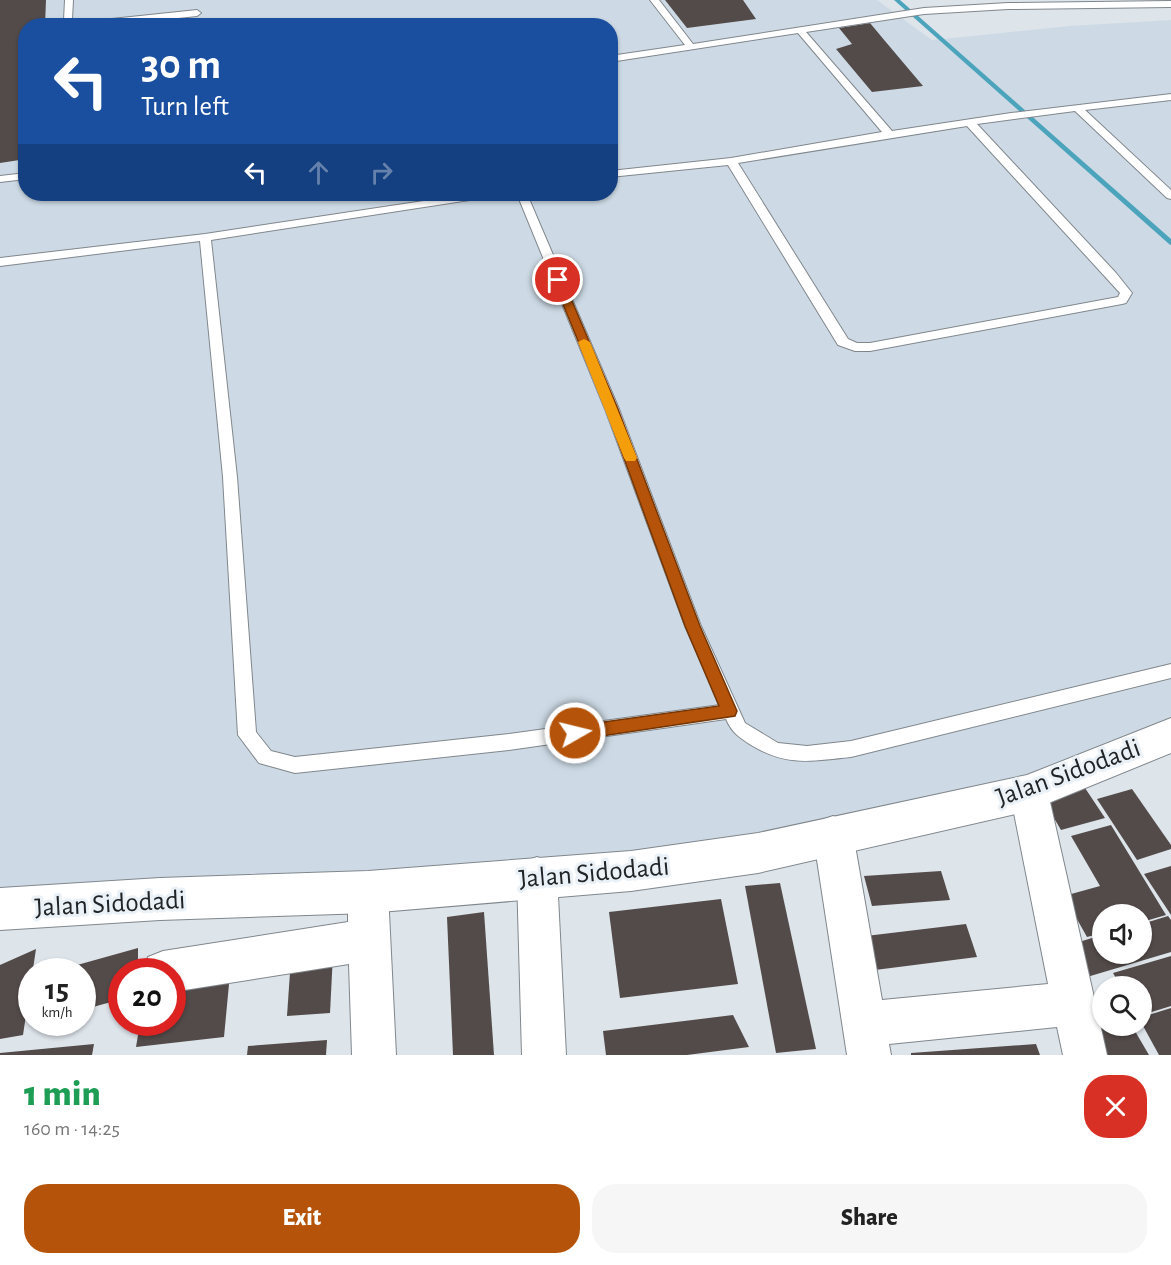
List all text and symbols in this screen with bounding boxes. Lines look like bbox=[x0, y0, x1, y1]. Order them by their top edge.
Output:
icon: left bbox=[42, 42, 120, 120]
text: 30 m bbox=[141, 44, 221, 86]
text: Turn left bbox=[141, 93, 229, 120]
icon: left bbox=[239, 156, 272, 189]
icon: ahead bbox=[302, 156, 335, 189]
icon: right bbox=[365, 156, 398, 189]
pin bbox=[532, 254, 583, 305]
icon: arrive bbox=[541, 263, 574, 296]
position arrow bbox=[543, 701, 607, 765]
street label: Jalan Sidodadi bbox=[993, 734, 1144, 811]
street label: Jalan Sidodadi bbox=[518, 852, 670, 893]
street label: Jalan Sidodadi bbox=[34, 886, 186, 921]
map controls bbox=[1092, 904, 1152, 1036]
button: sound bbox=[1092, 904, 1152, 964]
speed limit sign: 20 bbox=[108, 958, 186, 1036]
text: 15 bbox=[45, 975, 69, 1005]
button: search bbox=[1092, 976, 1152, 1036]
text: km/h bbox=[42, 1005, 72, 1020]
button: close bbox=[1084, 1075, 1147, 1138]
text: 1 min bbox=[24, 1076, 101, 1112]
text: 160 m · 14:25 bbox=[24, 1119, 120, 1139]
button: Exit bbox=[24, 1184, 580, 1253]
button: Share bbox=[592, 1184, 1147, 1253]

